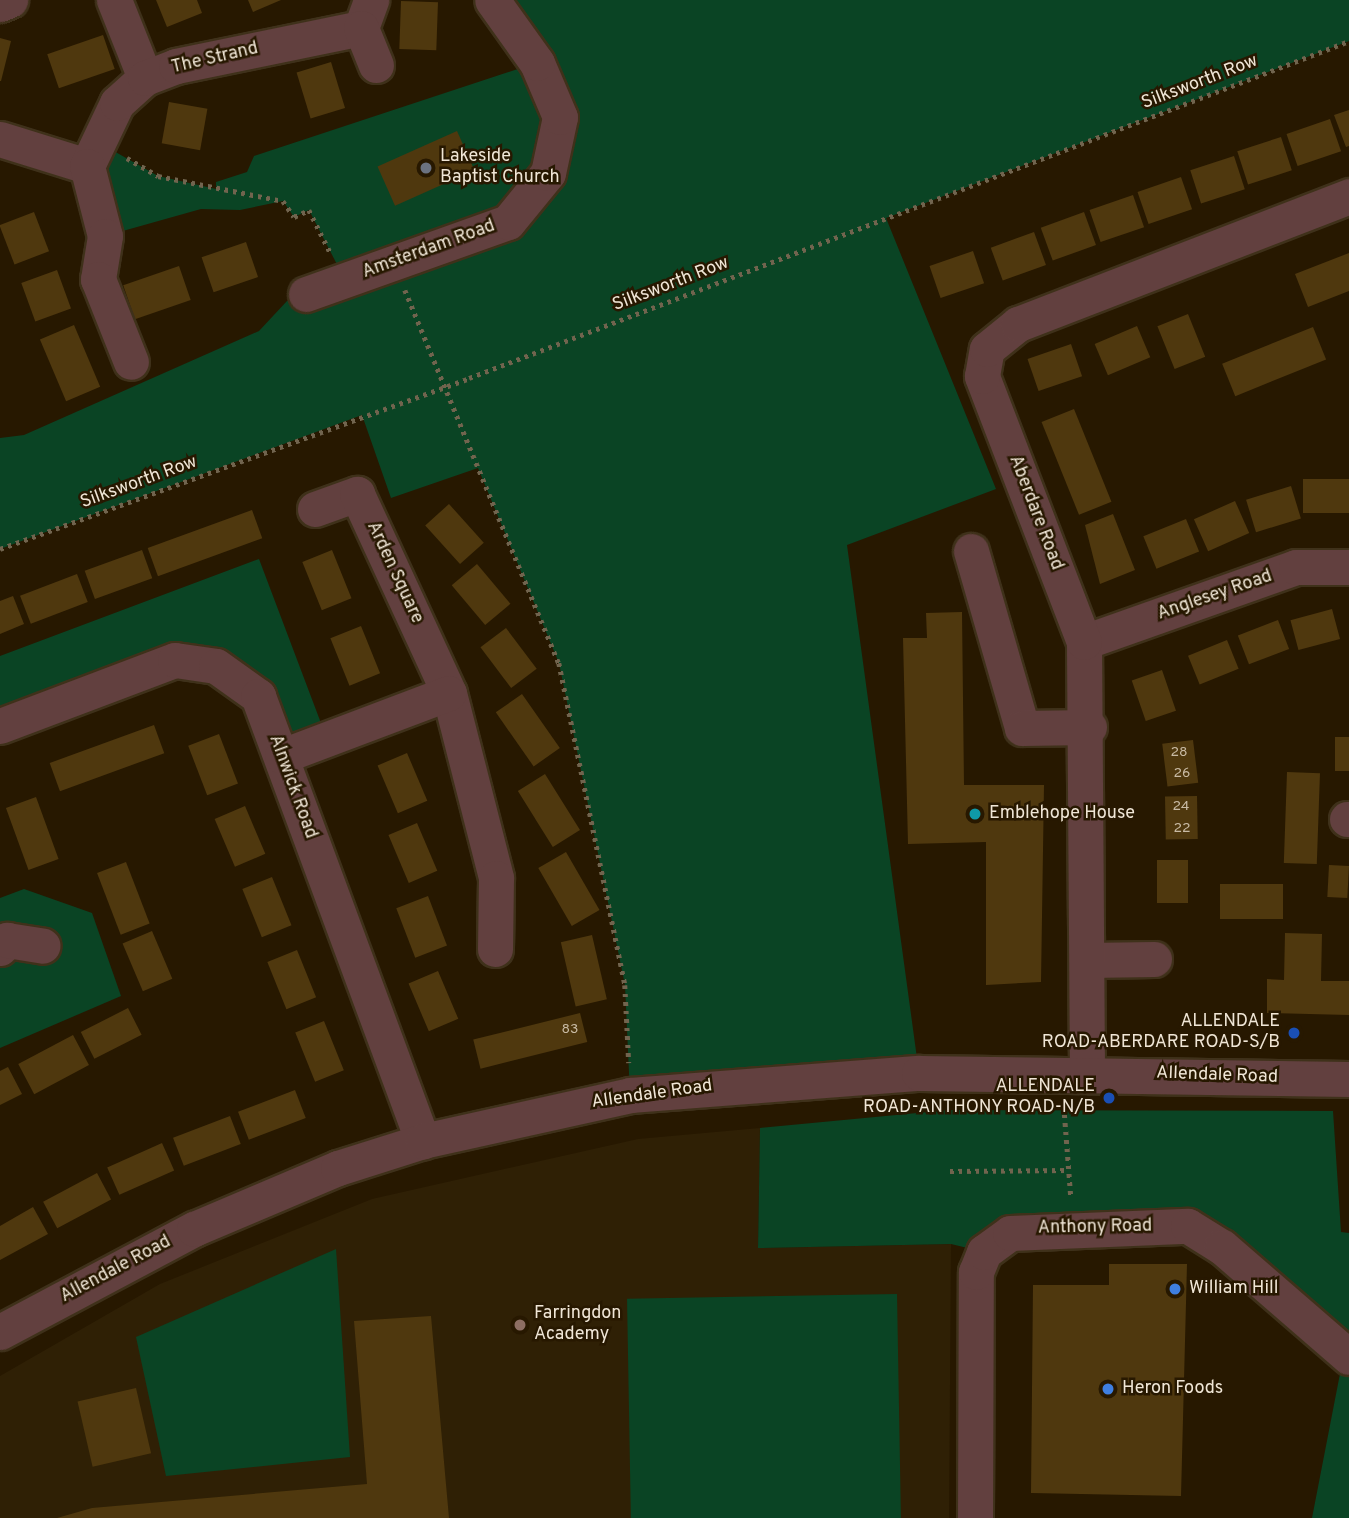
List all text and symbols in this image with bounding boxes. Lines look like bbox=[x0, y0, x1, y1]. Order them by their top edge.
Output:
street label: The Strand bbox=[170, 39, 260, 79]
street label: Silksworth Row bbox=[1139, 51, 1261, 115]
place label: Lakeside Baptist Church bbox=[440, 147, 560, 190]
marker: Lakeside Baptist Church bbox=[418, 160, 434, 176]
street label: Amsterdam Road bbox=[360, 216, 498, 284]
street label: Silksworth Row bbox=[610, 253, 732, 317]
street label: Silksworth Row bbox=[78, 452, 200, 514]
street label: Aberdare Road bbox=[1003, 453, 1067, 573]
street label: Arden Square bbox=[361, 519, 427, 627]
street label: Anglesey Road bbox=[1155, 566, 1275, 626]
street label: Alnwick Road bbox=[263, 732, 321, 842]
house number: 28 bbox=[1170, 745, 1188, 761]
house number: 26 bbox=[1174, 766, 1190, 782]
house number: 24 bbox=[1172, 799, 1190, 815]
place label: Emblehope House bbox=[989, 803, 1135, 825]
marker: Emblehope House bbox=[967, 806, 983, 822]
house number: 22 bbox=[1173, 821, 1191, 837]
place label: ALLENDALE ROAD-ABERDARE ROAD-S/B bbox=[1042, 1012, 1280, 1054]
house number: 83 bbox=[562, 1022, 578, 1038]
marker: ALLENDALE ROAD-ABERDARE ROAD-S/B bbox=[1286, 1025, 1302, 1041]
street label: Allendale Road bbox=[1156, 1063, 1278, 1089]
street label: Allendale Road bbox=[590, 1076, 714, 1114]
place label: ALLENDALE ROAD-ANTHONY ROAD-N/B bbox=[862, 1077, 1095, 1120]
marker: ALLENDALE ROAD-ANTHONY ROAD-N/B bbox=[1101, 1090, 1117, 1106]
street label: Anthony Road bbox=[1038, 1216, 1152, 1240]
street label: Allendale Road bbox=[57, 1232, 175, 1308]
place label: William Hill bbox=[1189, 1278, 1278, 1300]
marker: William Hill bbox=[1167, 1281, 1183, 1297]
place label: Farringdon Academy bbox=[534, 1304, 621, 1346]
marker: Farringdon Academy bbox=[512, 1317, 528, 1333]
place label: Heron Foods bbox=[1122, 1378, 1223, 1400]
marker: Heron Foods bbox=[1100, 1381, 1116, 1397]

